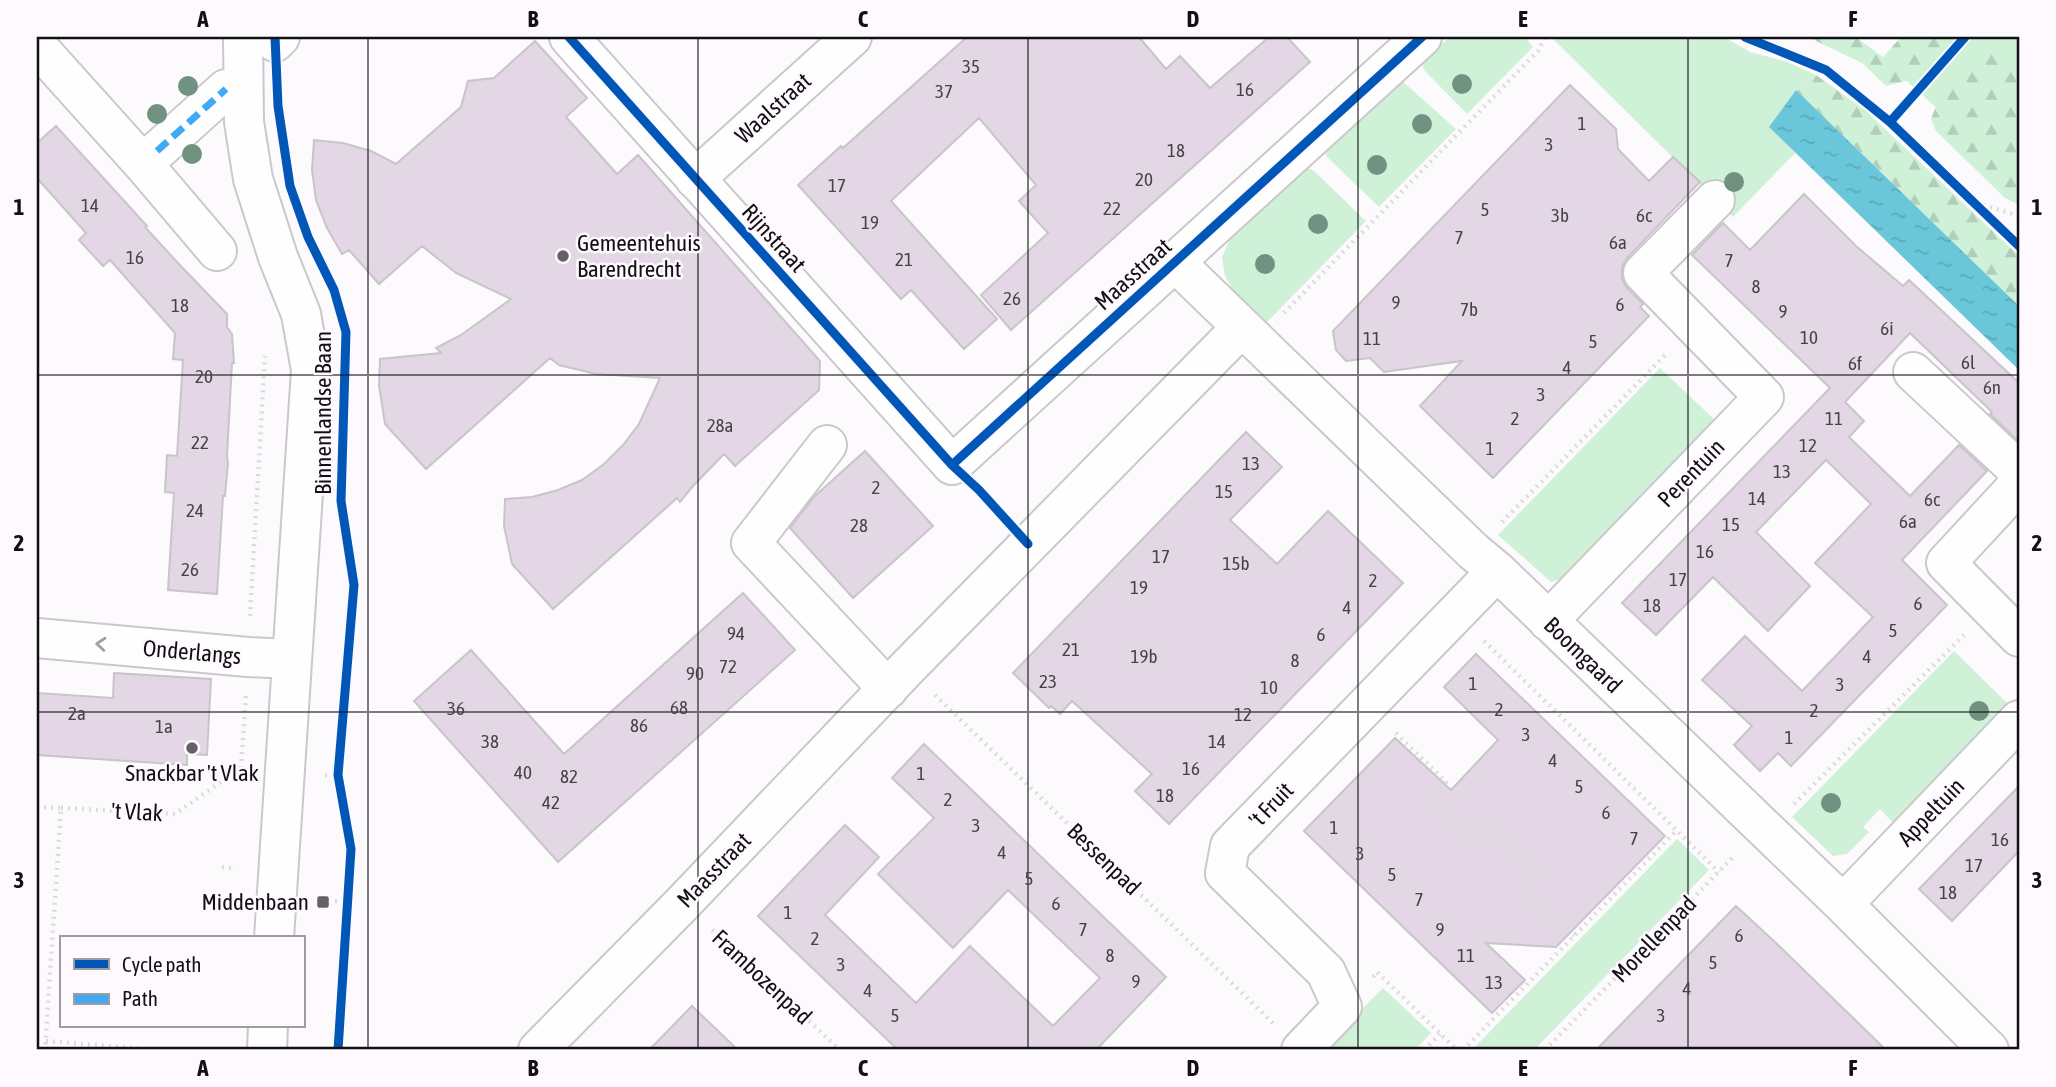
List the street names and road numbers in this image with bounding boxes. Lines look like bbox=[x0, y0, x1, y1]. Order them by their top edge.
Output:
street label: Waalstraat bbox=[730, 67, 816, 149]
street label: Rijnstraat bbox=[737, 199, 811, 277]
street label: Maasstraat bbox=[1089, 233, 1177, 315]
street label: Binnenlandse Baan bbox=[310, 331, 336, 495]
street label: Perentuin bbox=[1652, 434, 1730, 512]
street label: Boomgaard bbox=[1539, 612, 1627, 698]
street label: Onderlangs bbox=[142, 635, 242, 669]
street label: Appeltuin bbox=[1893, 773, 1969, 851]
street label: 't Fruit bbox=[1244, 777, 1298, 833]
street label: 't Vlak bbox=[110, 798, 164, 826]
street label: Bessenpad bbox=[1062, 818, 1146, 900]
street label: Maasstraat bbox=[672, 827, 756, 913]
street label: Morellenpad bbox=[1607, 891, 1701, 987]
street label: Frambozenpad bbox=[707, 925, 817, 1029]

